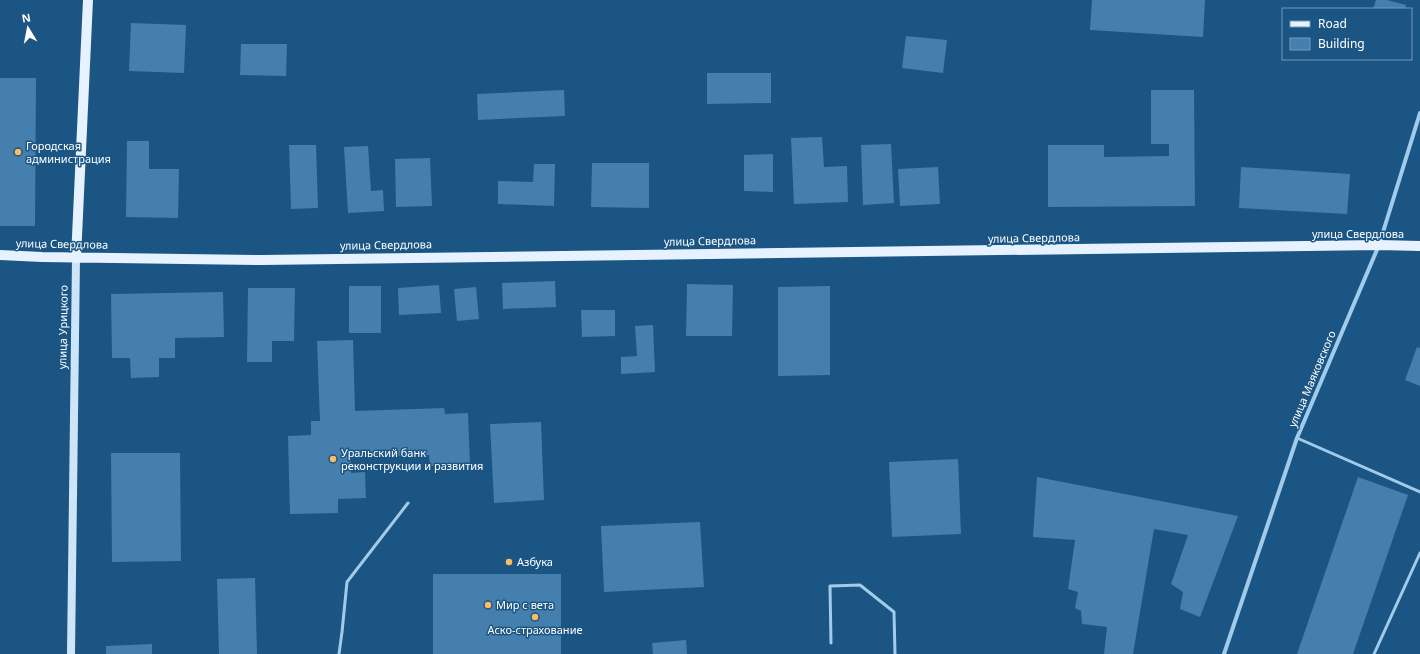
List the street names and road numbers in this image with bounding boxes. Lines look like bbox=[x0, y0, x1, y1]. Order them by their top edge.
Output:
street label: улица Свердлова bbox=[1312, 226, 1404, 241]
street label: улица Свердлова bbox=[988, 229, 1080, 246]
street label: улица Свердлова bbox=[664, 232, 756, 249]
street label: улица Свердлова bbox=[16, 235, 108, 252]
street label: улица Свердлова bbox=[340, 236, 432, 253]
street label: улица Урицкого bbox=[54, 285, 71, 369]
street label: улица Маяковского bbox=[1284, 328, 1339, 429]

